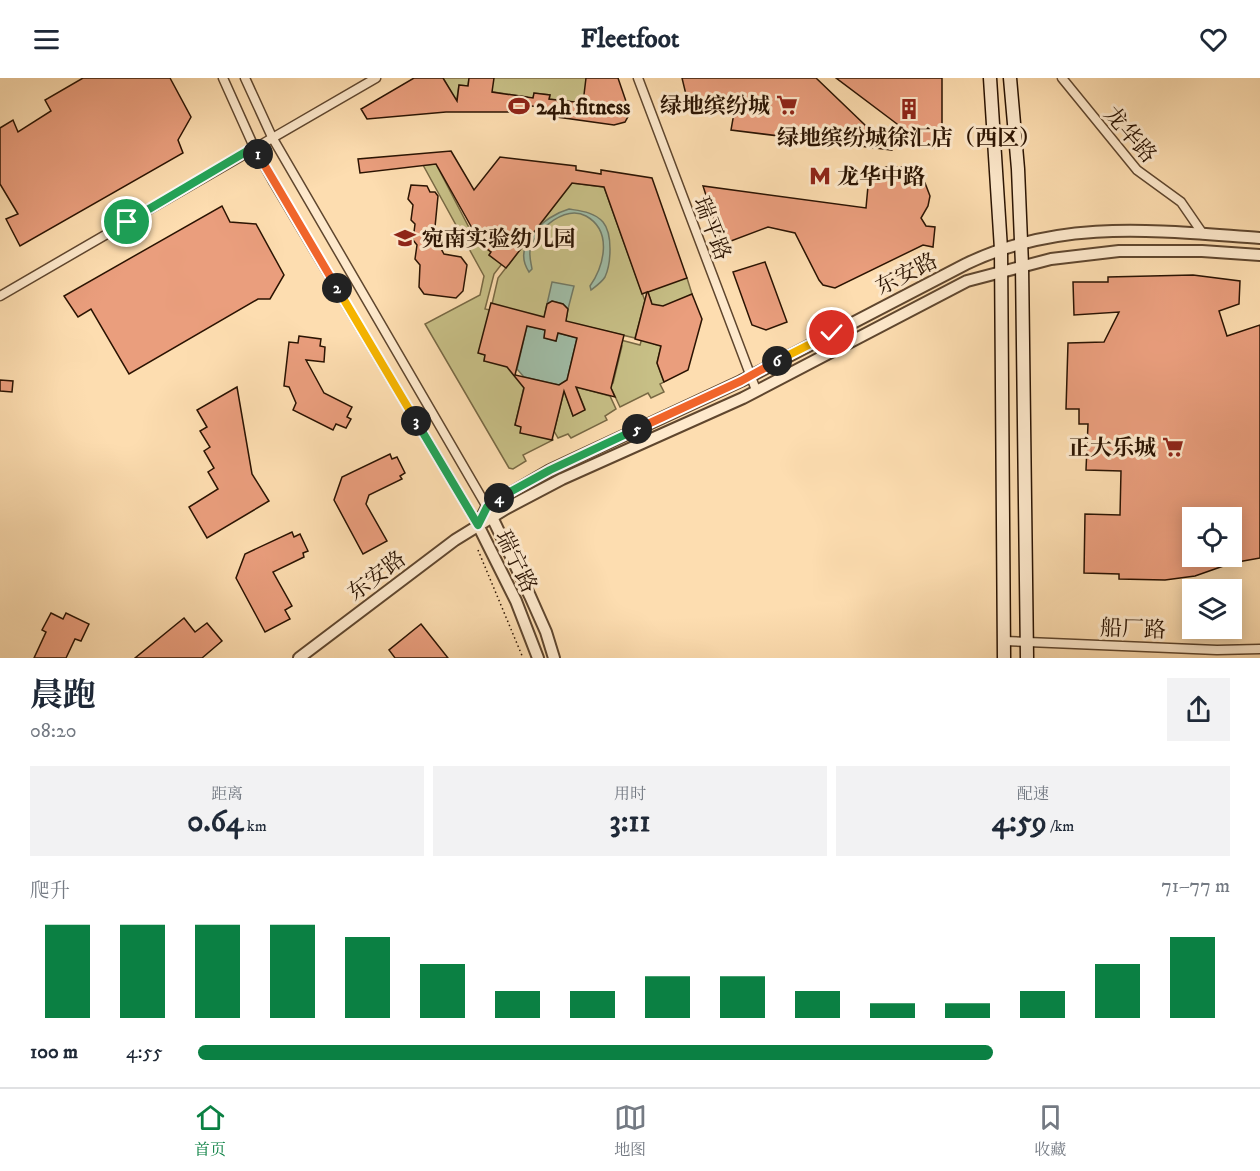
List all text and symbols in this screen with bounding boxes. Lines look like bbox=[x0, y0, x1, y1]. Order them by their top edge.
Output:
text: Fleetfoot bbox=[581, 22, 679, 56]
icon: menu bbox=[30, 23, 63, 56]
icon: heart bbox=[1197, 23, 1230, 56]
place label: 绿地缤纷城 bbox=[660, 93, 770, 120]
supermarket icon: 绿地缤纷城 bbox=[775, 93, 799, 117]
sports icon: 24h fitness bbox=[507, 94, 531, 118]
place label: 24h fitness bbox=[536, 94, 631, 121]
building icon: 绿地缤纷城徐汇店（西区） bbox=[897, 97, 921, 121]
street label: 龙华路 bbox=[1098, 101, 1162, 169]
place label: 绿地缤纷城徐汇店（西区） bbox=[777, 125, 1041, 152]
pin: 1 bbox=[243, 139, 273, 169]
text: 1 bbox=[255, 144, 261, 164]
metro station icon: 龙华中路 bbox=[808, 164, 832, 188]
place label: 龙华中路 bbox=[837, 164, 925, 191]
street label: 瑞平路 bbox=[687, 193, 736, 264]
pin bbox=[101, 196, 152, 247]
icon: arrive bbox=[110, 205, 143, 238]
school or university icon: 宛南实验幼儿园 bbox=[393, 226, 417, 250]
place label: 宛南实验幼儿园 bbox=[422, 226, 576, 253]
street label: 东安路 bbox=[871, 247, 942, 301]
pin: 2 bbox=[322, 273, 352, 303]
text: 2 bbox=[333, 278, 341, 298]
pin bbox=[806, 307, 857, 358]
icon: check bbox=[815, 316, 848, 349]
pin: 6 bbox=[762, 346, 792, 376]
text: 6 bbox=[773, 351, 781, 371]
pin: 3 bbox=[401, 406, 431, 436]
text: 3 bbox=[413, 411, 419, 431]
pin: 5 bbox=[622, 414, 652, 444]
text: 5 bbox=[633, 419, 641, 439]
place label: 正大乐城 bbox=[1068, 435, 1156, 462]
supermarket icon: 正大乐城 bbox=[1161, 435, 1185, 459]
pin: 4 bbox=[484, 483, 514, 513]
text: 4 bbox=[494, 488, 504, 508]
map controls bbox=[1182, 507, 1242, 639]
button: locate bbox=[1182, 507, 1242, 567]
street label: 瑞宁路 bbox=[489, 526, 542, 597]
street label: 东安路 bbox=[342, 546, 411, 607]
button: layers bbox=[1182, 579, 1242, 639]
street label: 船厂路 bbox=[1099, 615, 1166, 644]
text: 晨跑 bbox=[30, 676, 96, 717]
button: share bbox=[1167, 678, 1230, 741]
text: 08:20 bbox=[30, 719, 77, 744]
text: 距离 bbox=[211, 784, 243, 804]
text: 用时 bbox=[614, 784, 646, 804]
text: 配速 bbox=[1017, 784, 1049, 804]
text: 0.64 bbox=[187, 804, 243, 841]
text: 3:11 bbox=[609, 804, 651, 841]
text: 4:59 bbox=[992, 804, 1047, 841]
text: km bbox=[243, 816, 267, 836]
text: /km bbox=[1047, 816, 1074, 836]
text: 71–77 m bbox=[1161, 874, 1230, 899]
text: 爬升 bbox=[30, 879, 70, 904]
text: 100 m bbox=[30, 1040, 78, 1065]
text: 4:55 bbox=[126, 1040, 163, 1065]
tab: 首页 bbox=[194, 1101, 227, 1160]
tab: 地图 bbox=[614, 1101, 647, 1160]
tab: 收藏 bbox=[1034, 1101, 1067, 1160]

